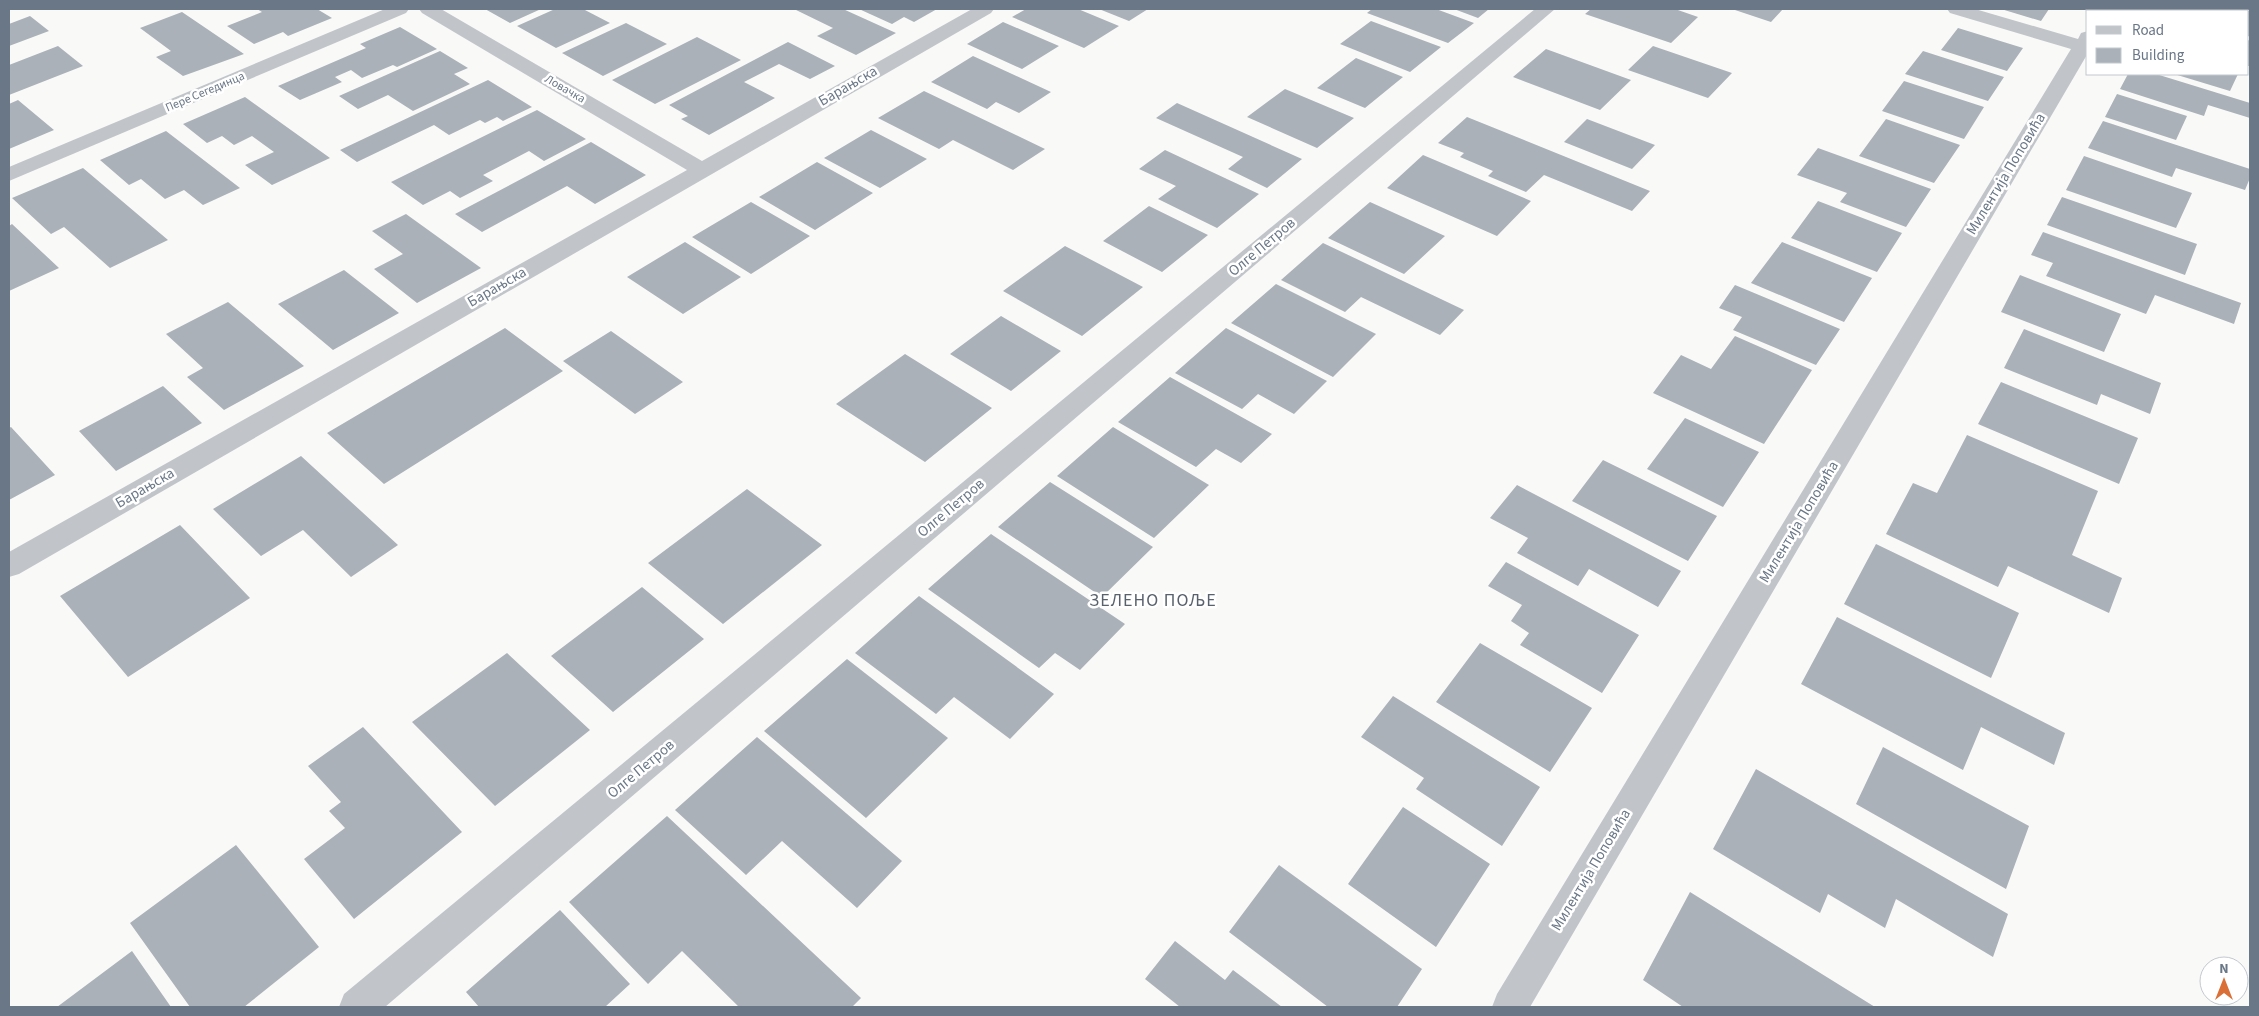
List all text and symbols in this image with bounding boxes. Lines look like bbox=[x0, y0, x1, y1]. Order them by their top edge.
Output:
legend bbox=[2086, 10, 2249, 75]
text: Road bbox=[2132, 20, 2164, 41]
text: Building bbox=[2132, 45, 2185, 66]
street label: Барањска bbox=[815, 61, 881, 111]
street label: Пере Сегединца bbox=[163, 68, 247, 116]
street label: Ловачка bbox=[542, 71, 588, 107]
street label: Милентија Поповића bbox=[1961, 109, 2051, 239]
street label: Олге Петров bbox=[1224, 212, 1300, 281]
street label: Барањска bbox=[464, 262, 530, 312]
street label: Милентија Поповића bbox=[1754, 457, 1844, 587]
street label: Барањска bbox=[112, 463, 178, 513]
street label: Олге Петров bbox=[913, 473, 989, 542]
district label: ЗЕЛЕНО ПОЉЕ bbox=[1089, 588, 1217, 613]
street label: Олге Петров bbox=[603, 734, 679, 803]
street label: Милентија Поповића bbox=[1546, 805, 1636, 935]
north arrow bbox=[2199, 956, 2249, 1006]
text: N bbox=[2219, 959, 2229, 979]

